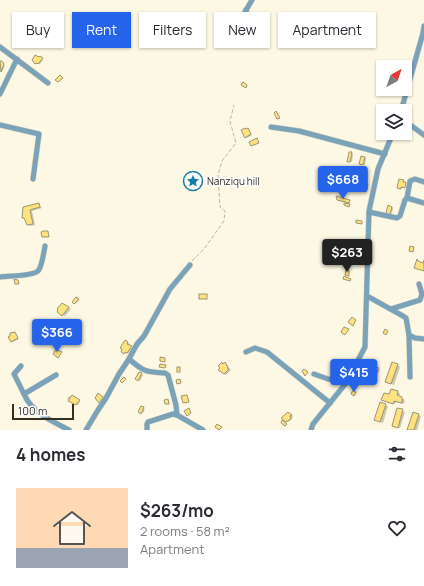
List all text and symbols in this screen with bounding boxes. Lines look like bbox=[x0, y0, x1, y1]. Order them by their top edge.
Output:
chip: Buy bbox=[12, 12, 64, 48]
chip: Rent bbox=[72, 12, 131, 48]
chip: Filters bbox=[139, 12, 206, 48]
chip: New bbox=[214, 12, 270, 48]
chip: Apartment bbox=[278, 12, 376, 48]
north arrow bbox=[376, 60, 412, 96]
map controls bbox=[376, 60, 412, 140]
button: layers bbox=[376, 104, 412, 140]
pin: $668 bbox=[319, 166, 367, 200]
place icon: Nanziqu hill bbox=[182, 170, 204, 192]
text: $668 bbox=[327, 170, 359, 188]
place label: Nanziqu hill bbox=[207, 174, 260, 188]
pin: $263 bbox=[323, 239, 371, 273]
text: $263 bbox=[331, 243, 363, 261]
pin: $366 bbox=[33, 319, 81, 353]
text: $366 bbox=[41, 323, 73, 341]
pin: $415 bbox=[330, 359, 378, 393]
text: $415 bbox=[339, 363, 369, 381]
scale bar bbox=[12, 402, 74, 421]
text: 100 m bbox=[18, 403, 47, 418]
text: 4 homes bbox=[16, 443, 85, 466]
icon: filters bbox=[386, 443, 408, 465]
text: $263/mo bbox=[140, 499, 214, 522]
icon: home bbox=[48, 504, 96, 552]
icon: heart bbox=[386, 517, 408, 539]
text: 2 rooms · 58 m² bbox=[140, 522, 230, 540]
text: Apartment bbox=[140, 540, 204, 558]

